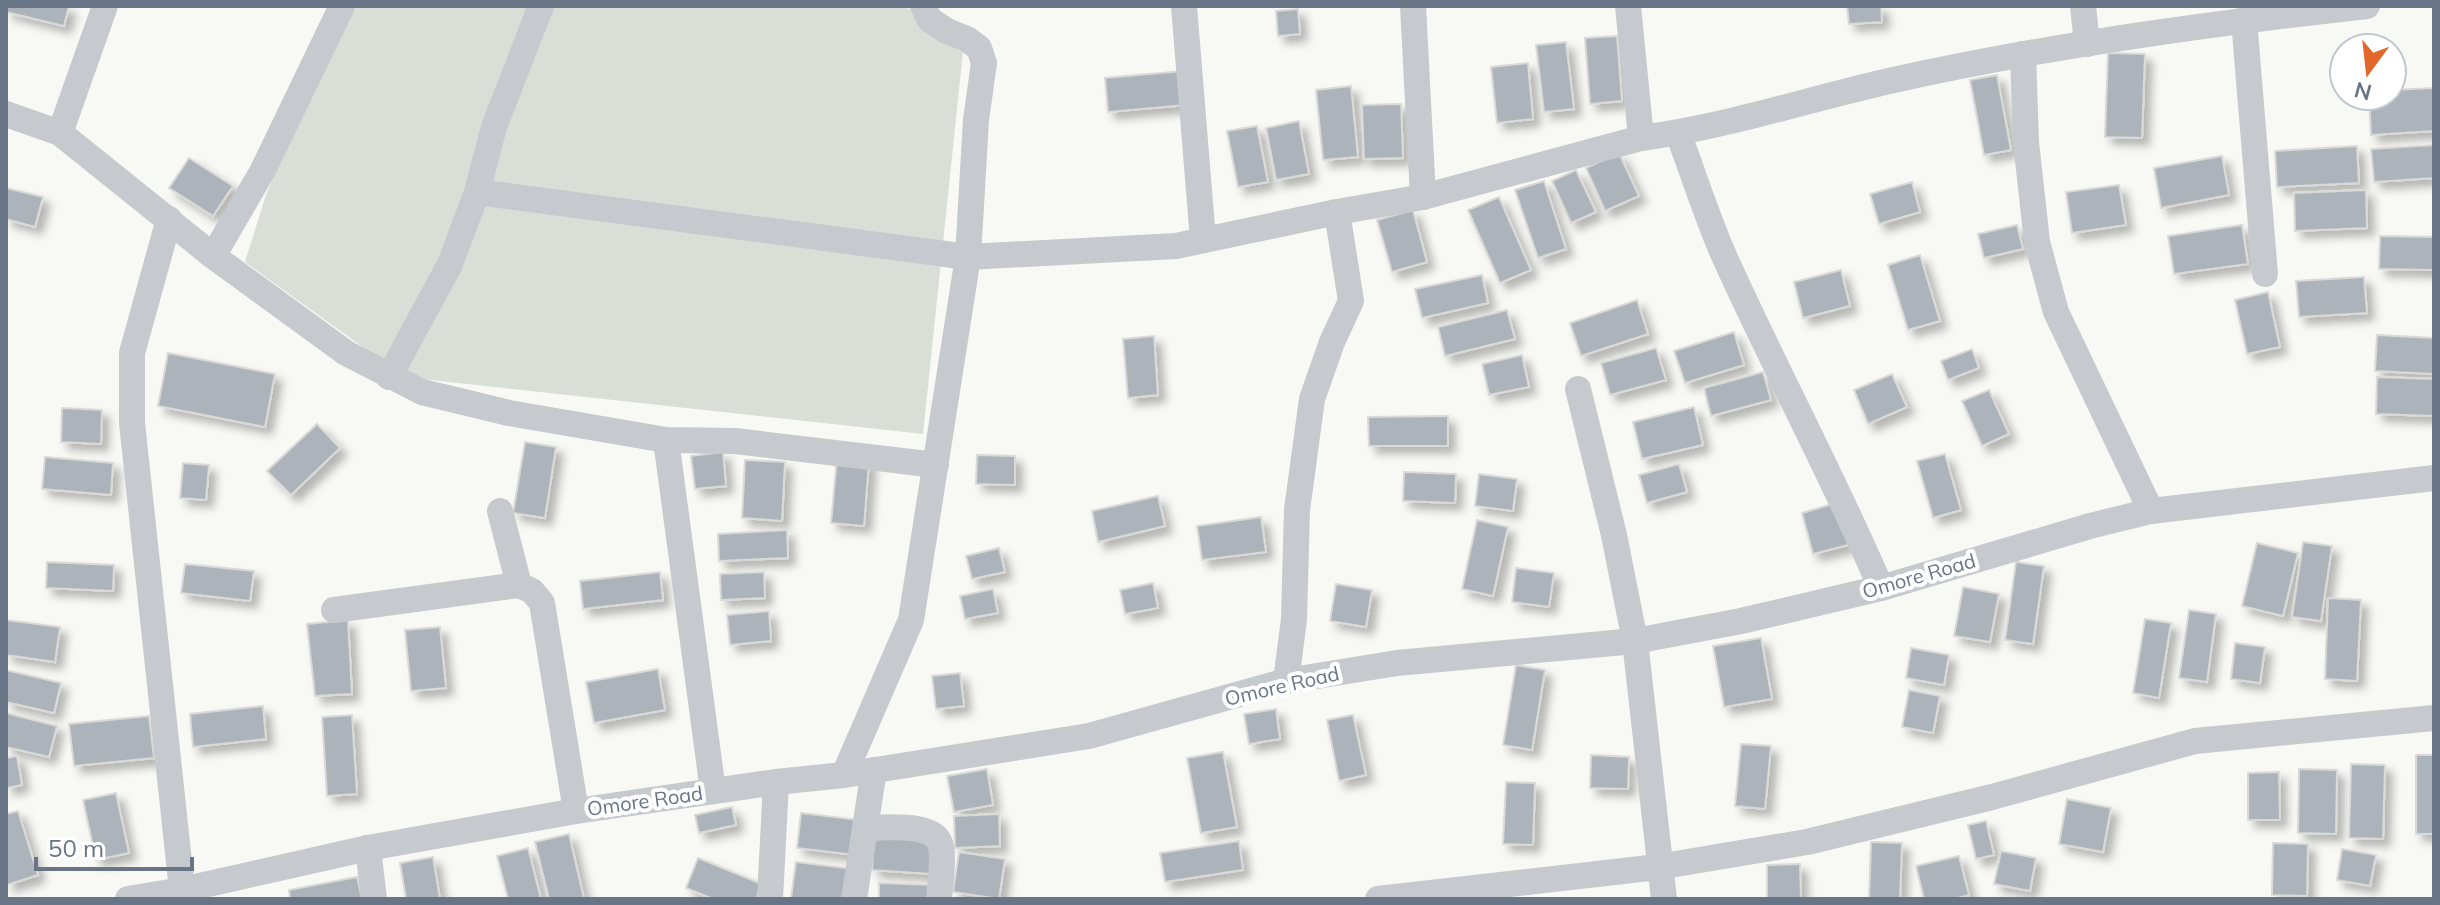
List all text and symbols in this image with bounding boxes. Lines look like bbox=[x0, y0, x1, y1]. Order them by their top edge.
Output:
north arrow bbox=[2328, 32, 2408, 112]
text: N bbox=[2351, 76, 2374, 107]
street label: Omore Road bbox=[1859, 547, 1978, 604]
street label: Omore Road bbox=[1222, 660, 1342, 711]
street label: Omore Road bbox=[585, 780, 704, 821]
scale bar bbox=[36, 821, 192, 871]
text: 50 m bbox=[48, 833, 104, 863]

